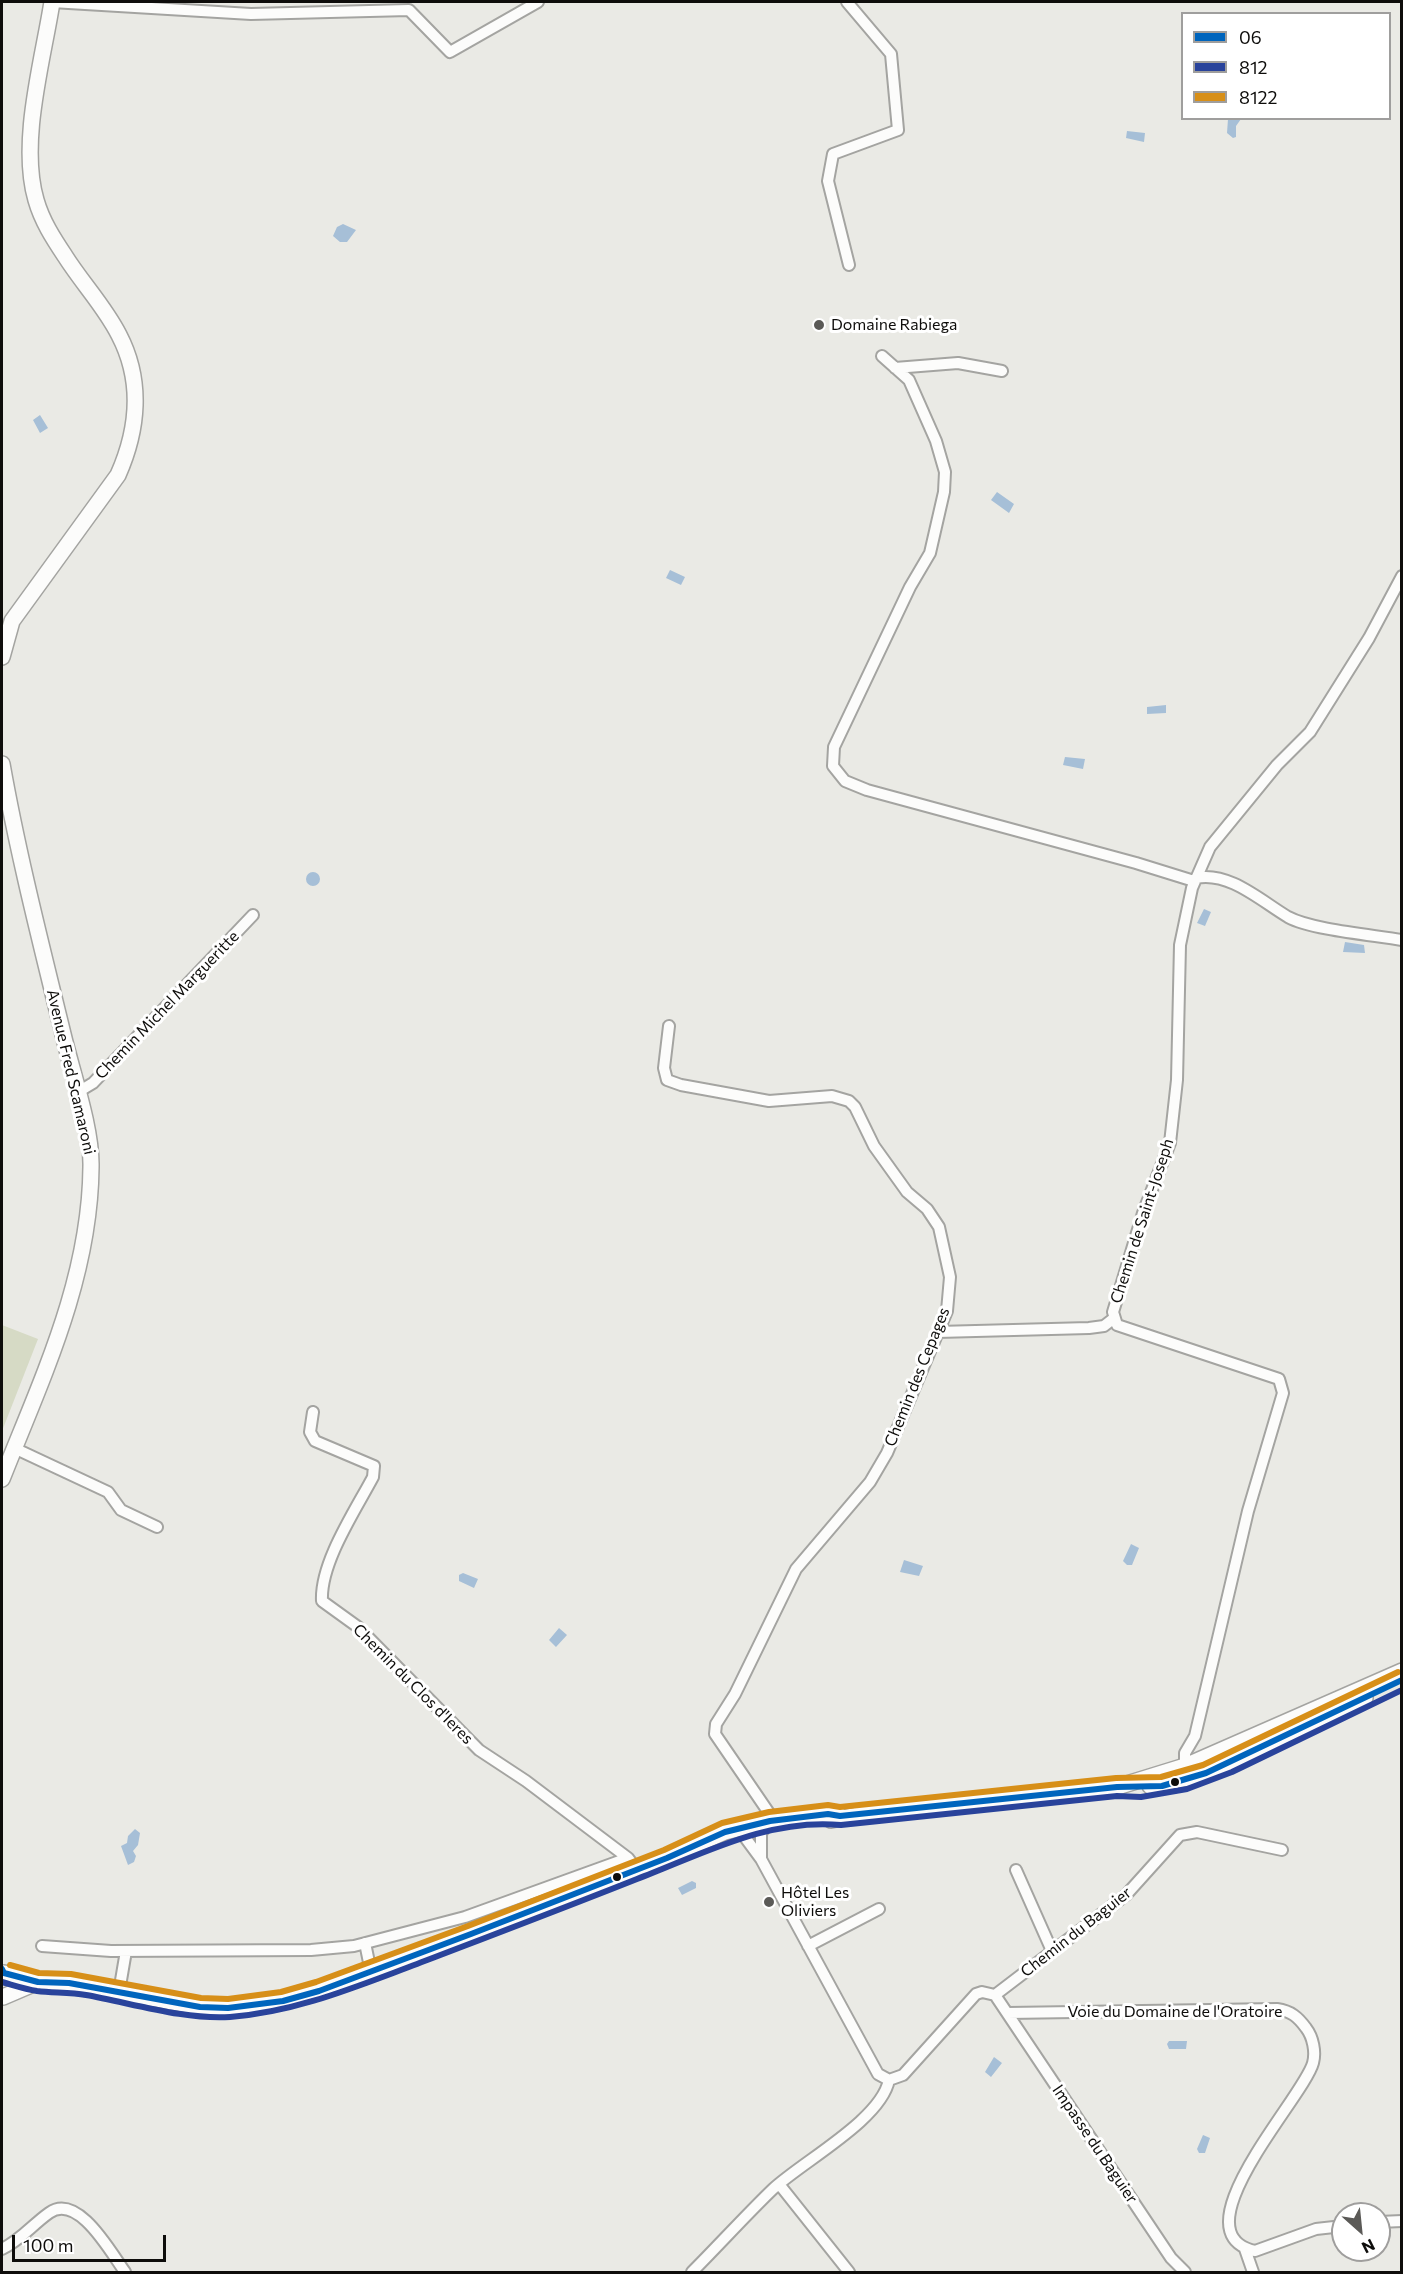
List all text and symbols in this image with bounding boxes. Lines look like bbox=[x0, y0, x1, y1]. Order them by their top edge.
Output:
legend bbox=[1181, 12, 1391, 120]
text: 06 bbox=[1239, 26, 1262, 48]
text: 812 bbox=[1239, 56, 1268, 78]
text: 8122 bbox=[1239, 86, 1278, 108]
place label: Domaine Rabiega bbox=[831, 315, 957, 335]
marker: Domaine Rabiega bbox=[812, 318, 826, 332]
street label: Chemin Michel Margueritte bbox=[91, 927, 243, 1083]
street label: Avenue Fred Scamaroni bbox=[43, 987, 99, 1157]
street label: Chemin de Saint-Joseph bbox=[1106, 1136, 1178, 1306]
street label: Chemin des Cepages bbox=[880, 1305, 954, 1449]
street label: Chemin du Clos d'Ieres bbox=[349, 1620, 477, 1748]
unlabelled marker bbox=[1169, 1776, 1181, 1788]
unlabelled marker bbox=[611, 1871, 623, 1883]
place label: Hôtel Les Oliviers bbox=[781, 1883, 849, 1921]
street label: Chemin du Baguier bbox=[1017, 1883, 1135, 1981]
marker: Hôtel Les Oliviers bbox=[762, 1895, 776, 1909]
street label: Voie du Domaine de l'Oratoire bbox=[1067, 2002, 1283, 2022]
street label: Impasse du Baguier bbox=[1048, 2081, 1142, 2207]
north arrow bbox=[1331, 2202, 1391, 2262]
scale bar bbox=[15, 2223, 170, 2261]
text: 100 m bbox=[23, 2234, 73, 2256]
text: N bbox=[1359, 2236, 1378, 2258]

